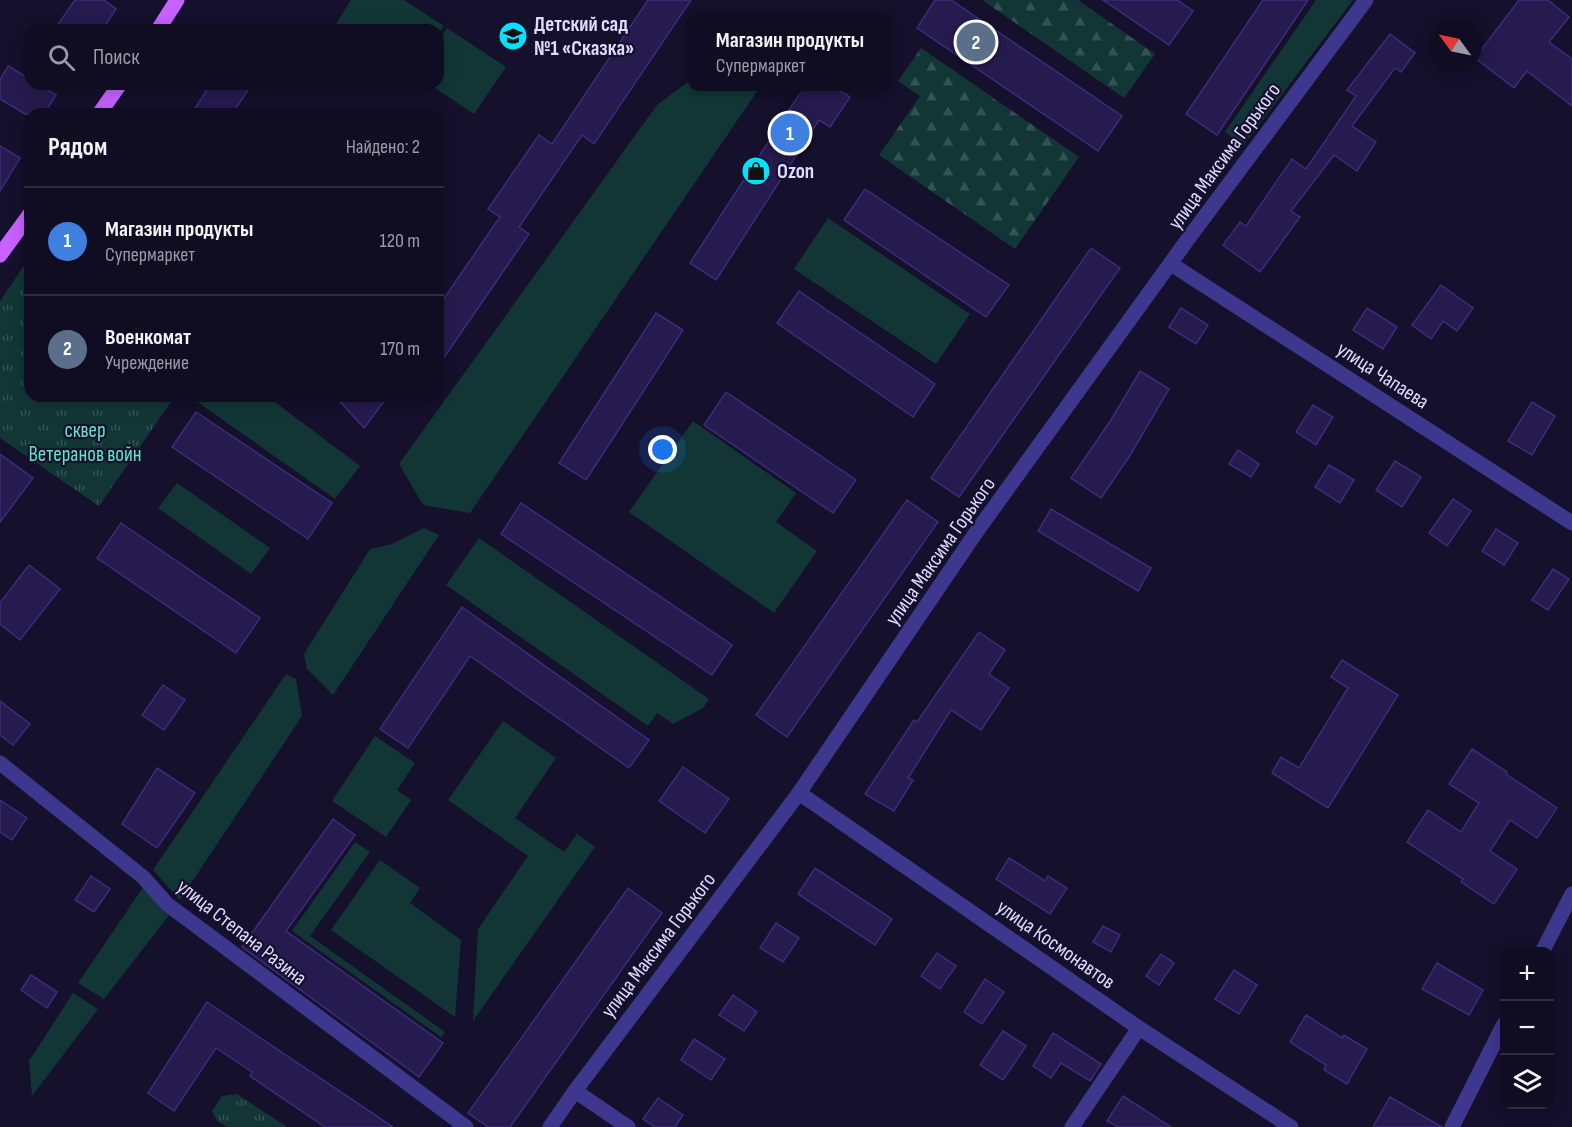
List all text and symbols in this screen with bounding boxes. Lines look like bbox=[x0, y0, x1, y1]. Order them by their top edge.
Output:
place label: Детский сад №1 «Сказка» bbox=[534, 12, 634, 61]
popup bbox=[688, 13, 892, 91]
north arrow bbox=[1428, 18, 1482, 72]
school or university icon: Детский сад №1 «Сказка» bbox=[497, 20, 529, 52]
pin: 2 bbox=[956, 20, 996, 64]
search box bbox=[24, 24, 444, 90]
text: Магазин продукты bbox=[716, 27, 864, 54]
icon: search bbox=[45, 41, 78, 74]
text: Поиск bbox=[93, 44, 139, 71]
text: Супермаркет bbox=[716, 54, 806, 78]
street label: улица Максима Горького bbox=[1163, 78, 1286, 234]
pin: 1 bbox=[770, 110, 810, 156]
text: Рядом bbox=[48, 132, 107, 163]
text: Найдено: 2 bbox=[346, 135, 420, 159]
shop icon: Ozon bbox=[740, 155, 772, 187]
place label: Ozon bbox=[777, 159, 814, 184]
text: Магазин продукты bbox=[105, 216, 253, 243]
text: 1 bbox=[64, 229, 71, 253]
text: 120 m bbox=[380, 229, 420, 253]
text: Супермаркет bbox=[105, 243, 195, 267]
text: Военкомат bbox=[105, 324, 191, 351]
street label: улица Чапаева bbox=[1332, 336, 1433, 414]
text: 2 bbox=[63, 337, 72, 361]
text: 170 m bbox=[380, 337, 420, 361]
text: Учреждение bbox=[105, 351, 189, 375]
park label: сквер Ветеранов войн bbox=[29, 418, 141, 467]
your location bbox=[648, 435, 677, 464]
street label: улица Максима Горького bbox=[880, 472, 1001, 630]
street label: улица Максима Горького bbox=[596, 868, 721, 1023]
street label: улица Степана Разина bbox=[172, 874, 312, 991]
street label: улица Космонавтов bbox=[992, 894, 1120, 994]
map controls bbox=[1500, 947, 1554, 1109]
button: + bbox=[1500, 947, 1554, 1001]
button: − bbox=[1500, 1001, 1554, 1055]
button: layers bbox=[1500, 1055, 1554, 1109]

